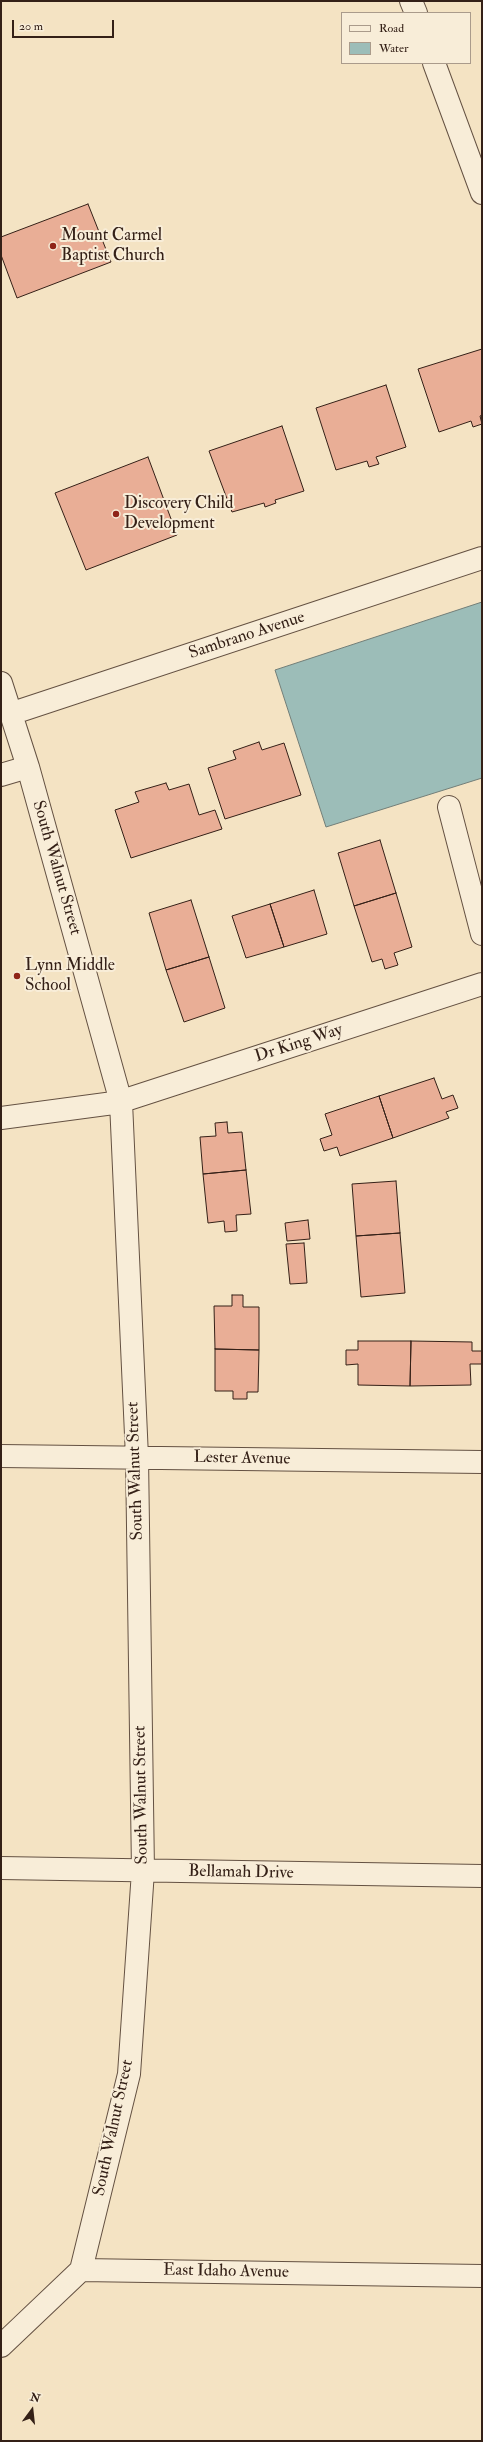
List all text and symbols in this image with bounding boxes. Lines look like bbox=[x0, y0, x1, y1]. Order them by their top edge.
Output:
scale bar bbox=[14, 12, 116, 38]
legend bbox=[341, 12, 471, 64]
text: 20 m bbox=[19, 19, 43, 34]
text: Road bbox=[379, 21, 404, 36]
text: Water bbox=[379, 41, 408, 56]
place label: Mount Carmel Baptist Church bbox=[61, 226, 165, 266]
marker: Mount Carmel Baptist Church bbox=[48, 241, 58, 251]
place label: Discovery Child Development bbox=[124, 494, 233, 534]
marker: Discovery Child Development bbox=[111, 509, 121, 519]
street label: Sambrano Avenue bbox=[186, 608, 308, 664]
street label: South Walnut Street bbox=[27, 798, 85, 938]
place label: Lynn Middle School bbox=[25, 956, 115, 996]
marker: Lynn Middle School bbox=[12, 971, 22, 981]
street label: Dr King Way bbox=[253, 1020, 345, 1068]
street label: South Walnut Street bbox=[123, 1401, 149, 1541]
street label: Lester Avenue bbox=[193, 1448, 291, 1470]
street label: South Walnut Street bbox=[131, 1725, 153, 1865]
street label: Bellamah Drive bbox=[188, 1862, 294, 1884]
street label: South Walnut Street bbox=[90, 2058, 138, 2198]
street label: East Idaho Avenue bbox=[163, 2261, 289, 2283]
north arrow bbox=[12, 2390, 52, 2430]
text: N bbox=[29, 2390, 42, 2405]

